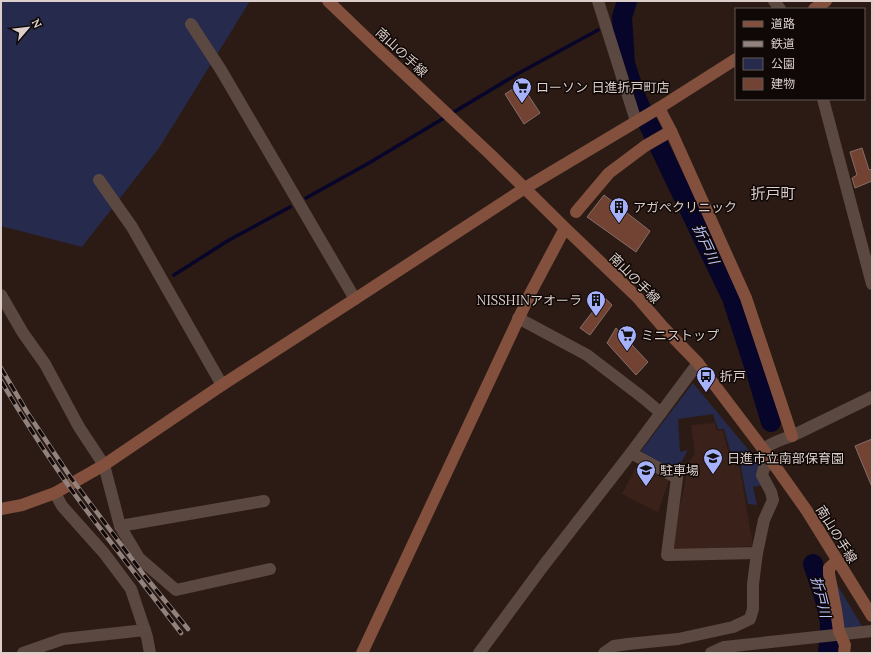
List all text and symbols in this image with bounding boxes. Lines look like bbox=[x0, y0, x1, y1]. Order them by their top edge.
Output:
north arrow bbox=[8, 8, 48, 48]
legend bbox=[735, 8, 865, 100]
text: N bbox=[29, 16, 45, 31]
text: 道路 bbox=[771, 16, 795, 31]
street label: 南山の手線 bbox=[372, 24, 431, 81]
text: 鉄道 bbox=[771, 36, 795, 51]
text: 公園 bbox=[771, 56, 795, 71]
supermarket icon: ローソン 日進折戸町店 bbox=[511, 76, 533, 104]
text: 建物 bbox=[771, 76, 795, 91]
place label: ローソン 日進折戸町店 bbox=[536, 79, 669, 96]
district label: 折戸町 bbox=[750, 184, 796, 203]
building icon: アガぺクリニック bbox=[608, 196, 630, 224]
place label: アガぺクリニック bbox=[633, 199, 737, 216]
water label: 折戸川 bbox=[689, 221, 724, 269]
street label: 南山の手線 bbox=[606, 249, 664, 307]
building icon: NISSHINアオーラ bbox=[585, 289, 607, 317]
place label: NISSHINアオーラ bbox=[477, 292, 582, 309]
supermarket icon: ミニストップ bbox=[616, 324, 638, 352]
place label: ミニストップ bbox=[641, 327, 719, 344]
bus stop icon: 折戸 bbox=[695, 365, 717, 393]
place label: 折戸 bbox=[720, 368, 746, 385]
school or university icon: 日進市立南部保育園 bbox=[702, 447, 724, 475]
place label: 日進市立南部保育園 bbox=[727, 450, 844, 467]
school or university icon: 駐車場 bbox=[635, 459, 657, 487]
place label: 駐車場 bbox=[660, 462, 699, 479]
street label: 南山の手線 bbox=[812, 502, 861, 566]
water label: 折戸川 bbox=[807, 574, 835, 621]

